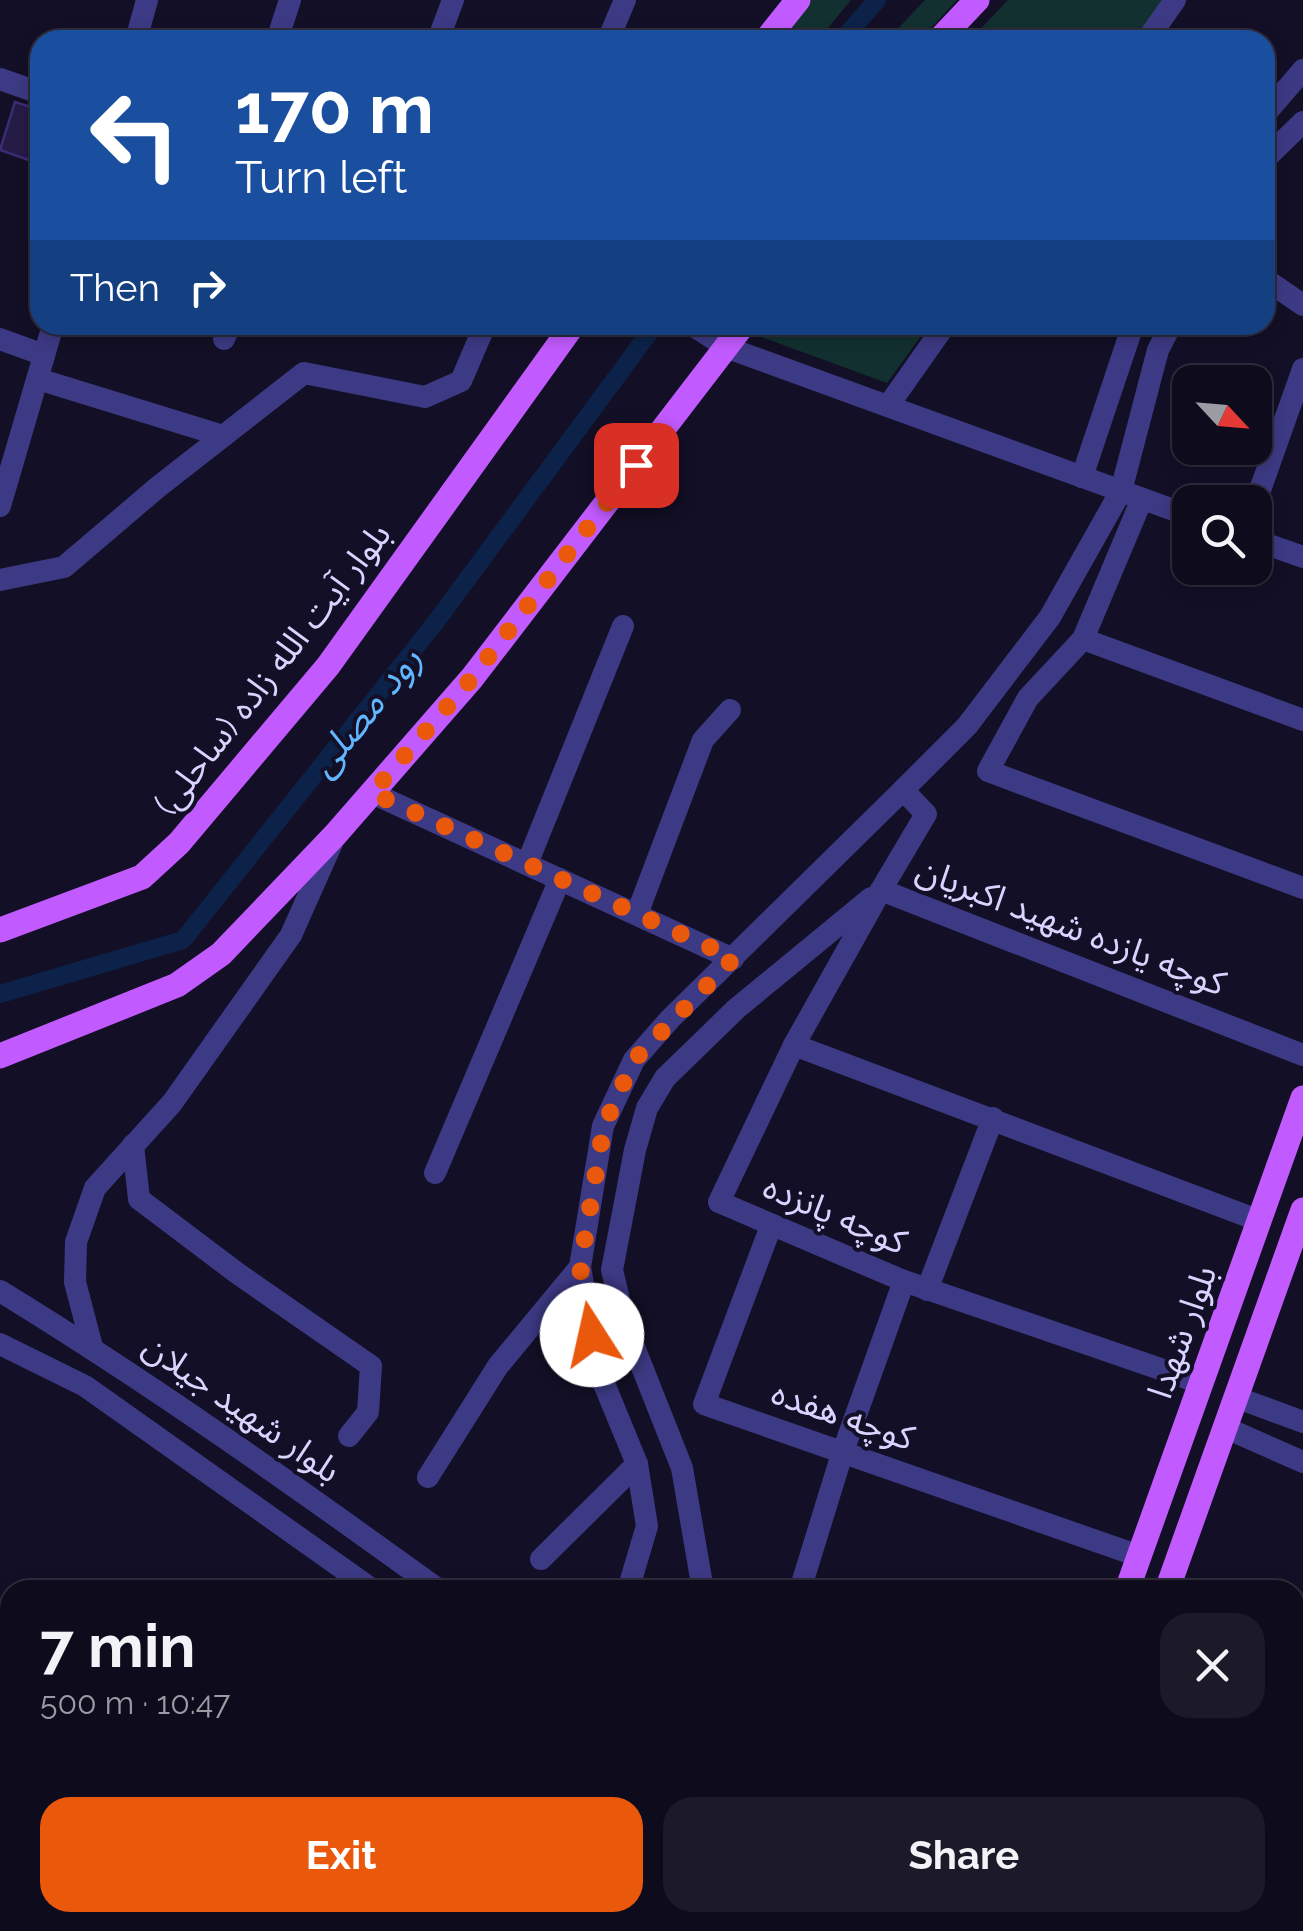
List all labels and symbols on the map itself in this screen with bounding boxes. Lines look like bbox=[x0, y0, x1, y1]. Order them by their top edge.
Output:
north arrow bbox=[1172, 365, 1272, 465]
pin bbox=[594, 423, 679, 508]
street label: بلوار آیت الله زاده (ساحلی) bbox=[145, 514, 399, 824]
water label: رود مصلی bbox=[299, 637, 431, 785]
street label: کوچه یازده شهید اکبریان bbox=[910, 848, 1232, 1006]
street label: کوچه پانزده bbox=[757, 1165, 913, 1264]
street label: بلوار شهدا bbox=[1139, 1260, 1225, 1404]
position arrow bbox=[540, 1283, 644, 1387]
street label: بلوار شهید جیلان bbox=[135, 1325, 349, 1491]
street label: کوچه هفده bbox=[766, 1371, 920, 1460]

